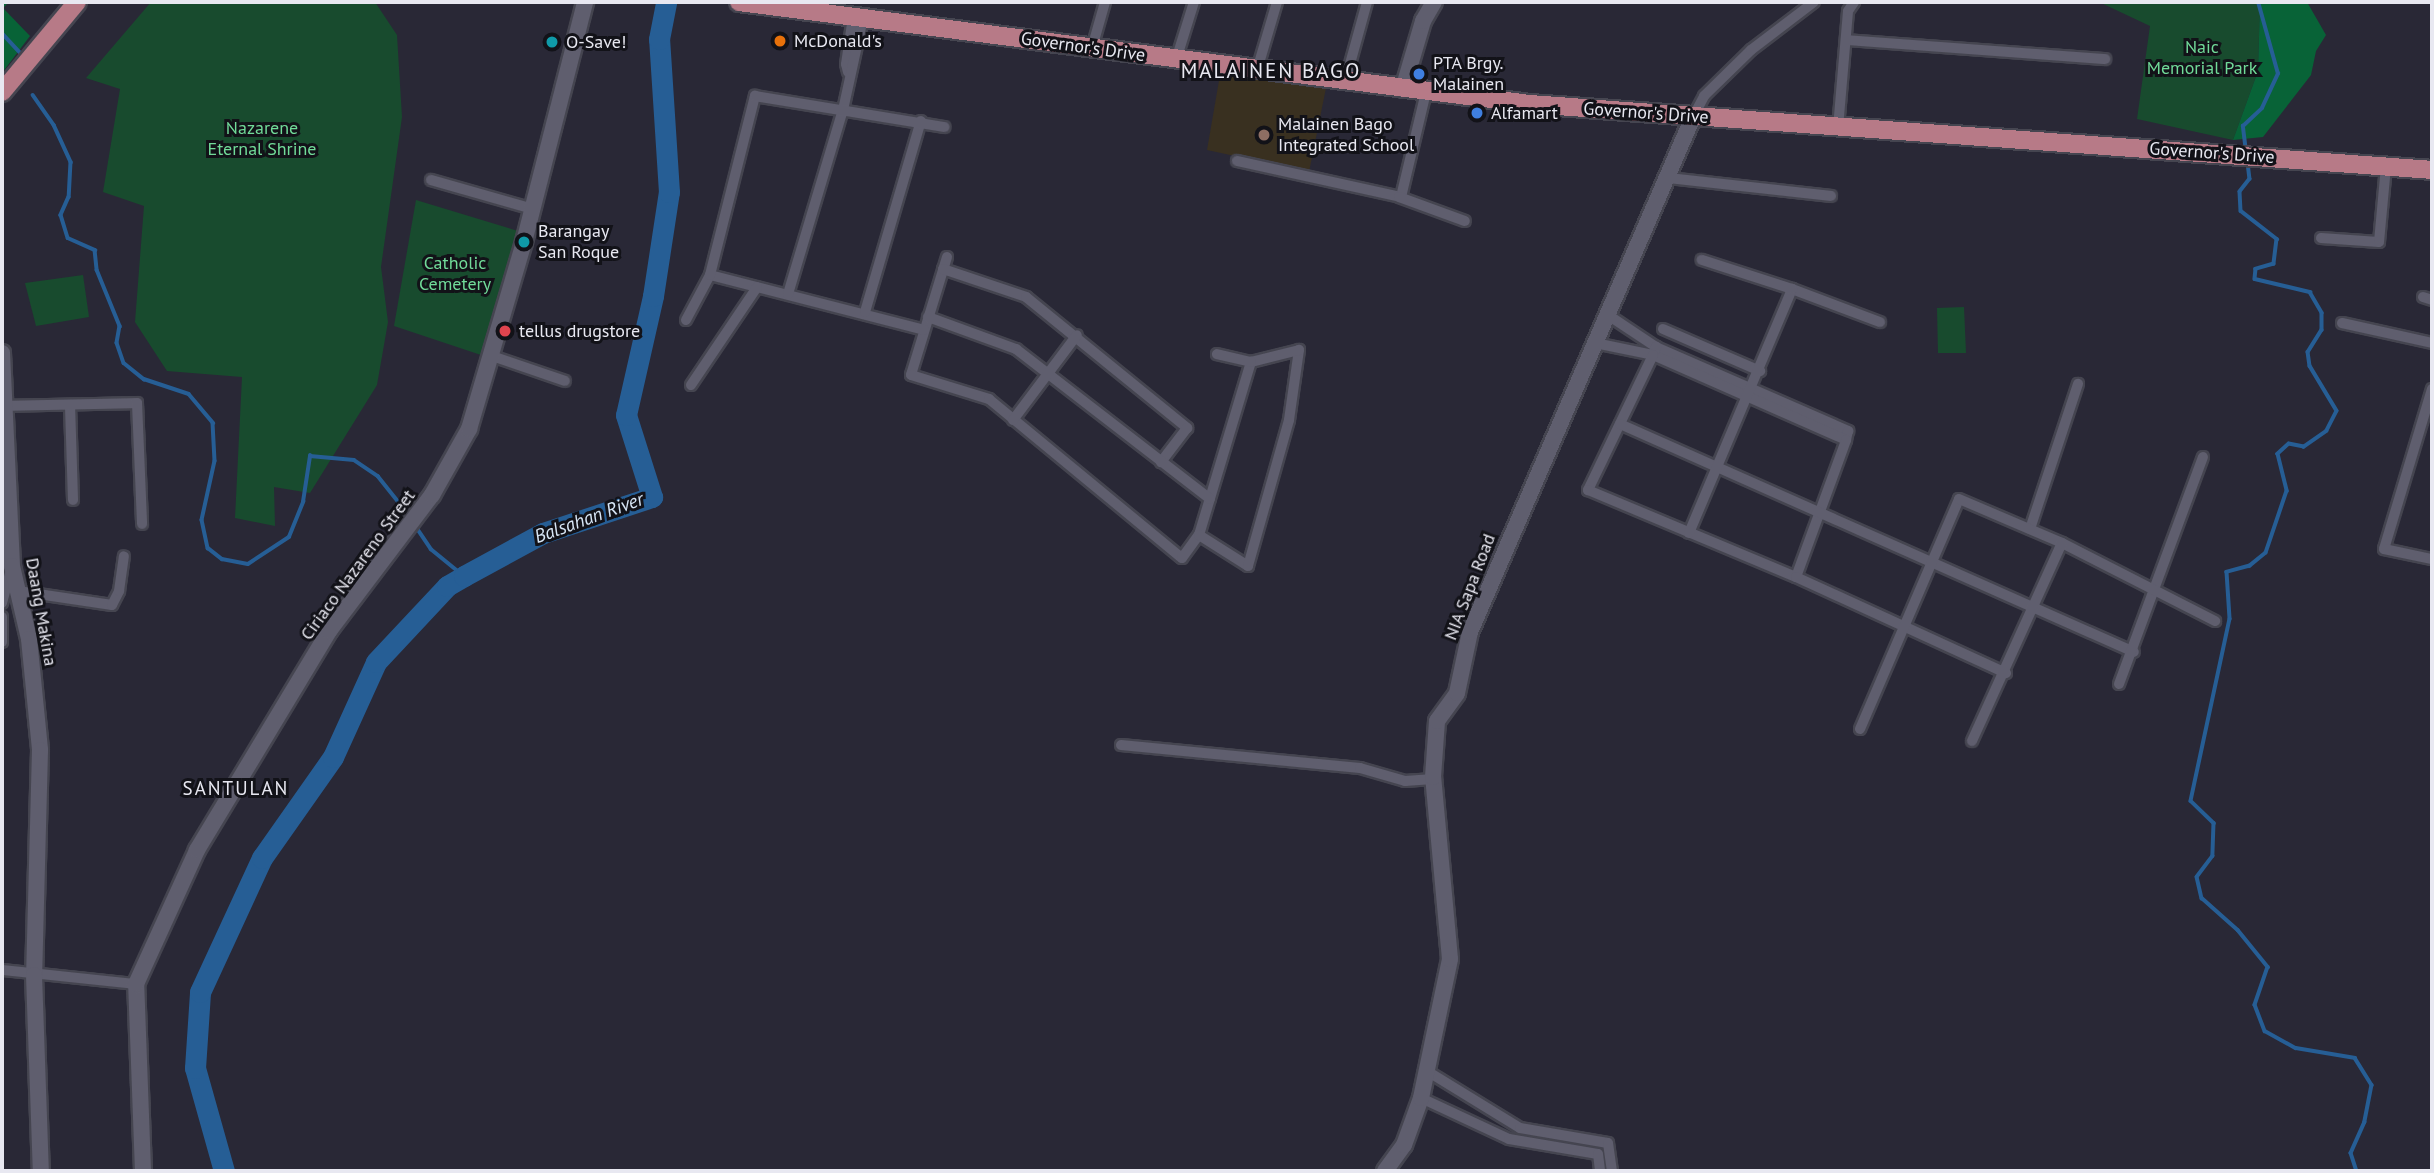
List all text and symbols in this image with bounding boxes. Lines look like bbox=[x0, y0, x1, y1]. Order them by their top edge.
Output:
street label: Governor's Drive bbox=[1019, 28, 1147, 66]
place label: McDonald's bbox=[794, 30, 882, 52]
place label: O-Save! bbox=[566, 31, 626, 53]
marker: McDonald's bbox=[772, 33, 788, 49]
marker: O-Save! bbox=[544, 34, 560, 50]
park label: Naic Memorial Park bbox=[2147, 37, 2257, 80]
place label: PTA Brgy. Malainen bbox=[1433, 53, 1504, 96]
district label: MALAINEN BAGO bbox=[1182, 58, 1360, 84]
marker: PTA Brgy. Malainen bbox=[1411, 66, 1427, 82]
street label: Governor's Drive bbox=[1583, 98, 1709, 128]
place label: Alfamart bbox=[1491, 102, 1558, 124]
marker: Alfamart bbox=[1469, 105, 1485, 121]
place label: Malainen Bago Integrated School bbox=[1278, 114, 1414, 156]
park label: Nazarene Eternal Shrine bbox=[208, 118, 316, 160]
marker: Malainen Bago Integrated School bbox=[1256, 127, 1272, 143]
street label: Governor's Drive bbox=[2149, 138, 2275, 168]
place label: Barangay San Roque bbox=[538, 221, 619, 264]
marker: Barangay San Roque bbox=[516, 234, 532, 250]
park label: Catholic Cemetery bbox=[419, 253, 491, 296]
place label: tellus drugstore bbox=[519, 320, 640, 342]
marker: tellus drugstore bbox=[497, 323, 513, 339]
street label: Ciriaco Nazareno Street bbox=[296, 486, 420, 644]
water label: Balsahan River bbox=[531, 488, 647, 548]
street label: NIA Sapa Road bbox=[1440, 530, 1500, 644]
street label: Daang Makina bbox=[21, 556, 61, 668]
district label: SANTULAN bbox=[184, 778, 288, 800]

